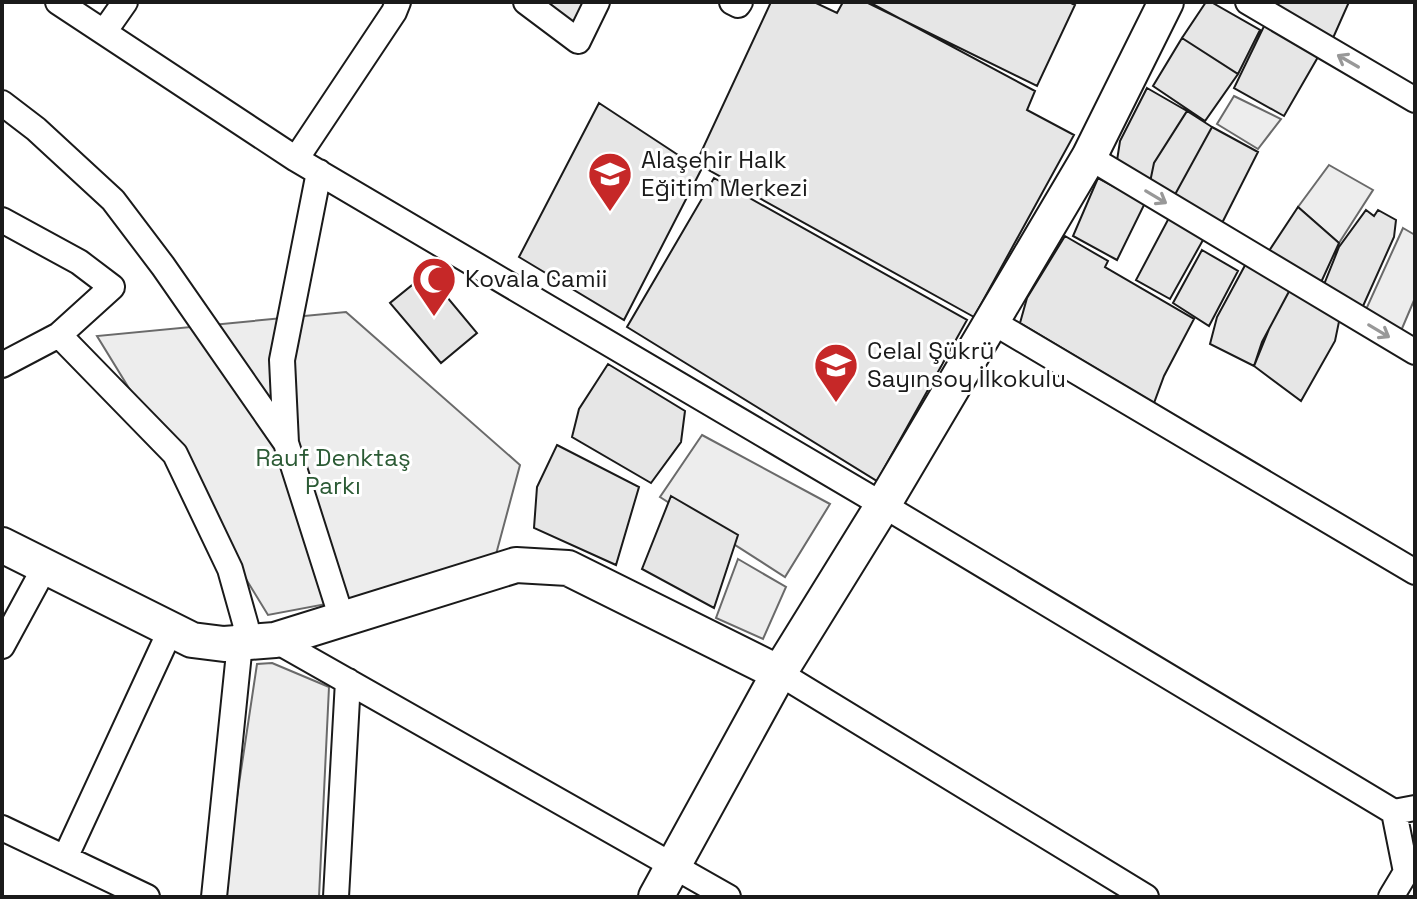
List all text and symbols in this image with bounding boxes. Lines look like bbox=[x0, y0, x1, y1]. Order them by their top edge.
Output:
one-way arrow bbox=[1337, 53, 1360, 69]
place label: Alaşehir Halk Eğitim Merkezi bbox=[641, 144, 808, 203]
school or university icon: Alaşehir Halk Eğitim Merkezi bbox=[586, 150, 634, 213]
one-way arrow bbox=[1144, 190, 1167, 206]
mosque icon: Kovala Camii bbox=[410, 255, 458, 318]
place label: Kovala Camii bbox=[465, 263, 607, 294]
one-way arrow bbox=[1367, 323, 1390, 339]
place label: Celal Şükrü Sayınsoy İlkokulu bbox=[867, 335, 1066, 394]
school or university icon: Celal Şükrü Sayınsoy İlkokulu bbox=[812, 341, 860, 404]
park label: Rauf Denktaş Parkı bbox=[255, 442, 411, 501]

